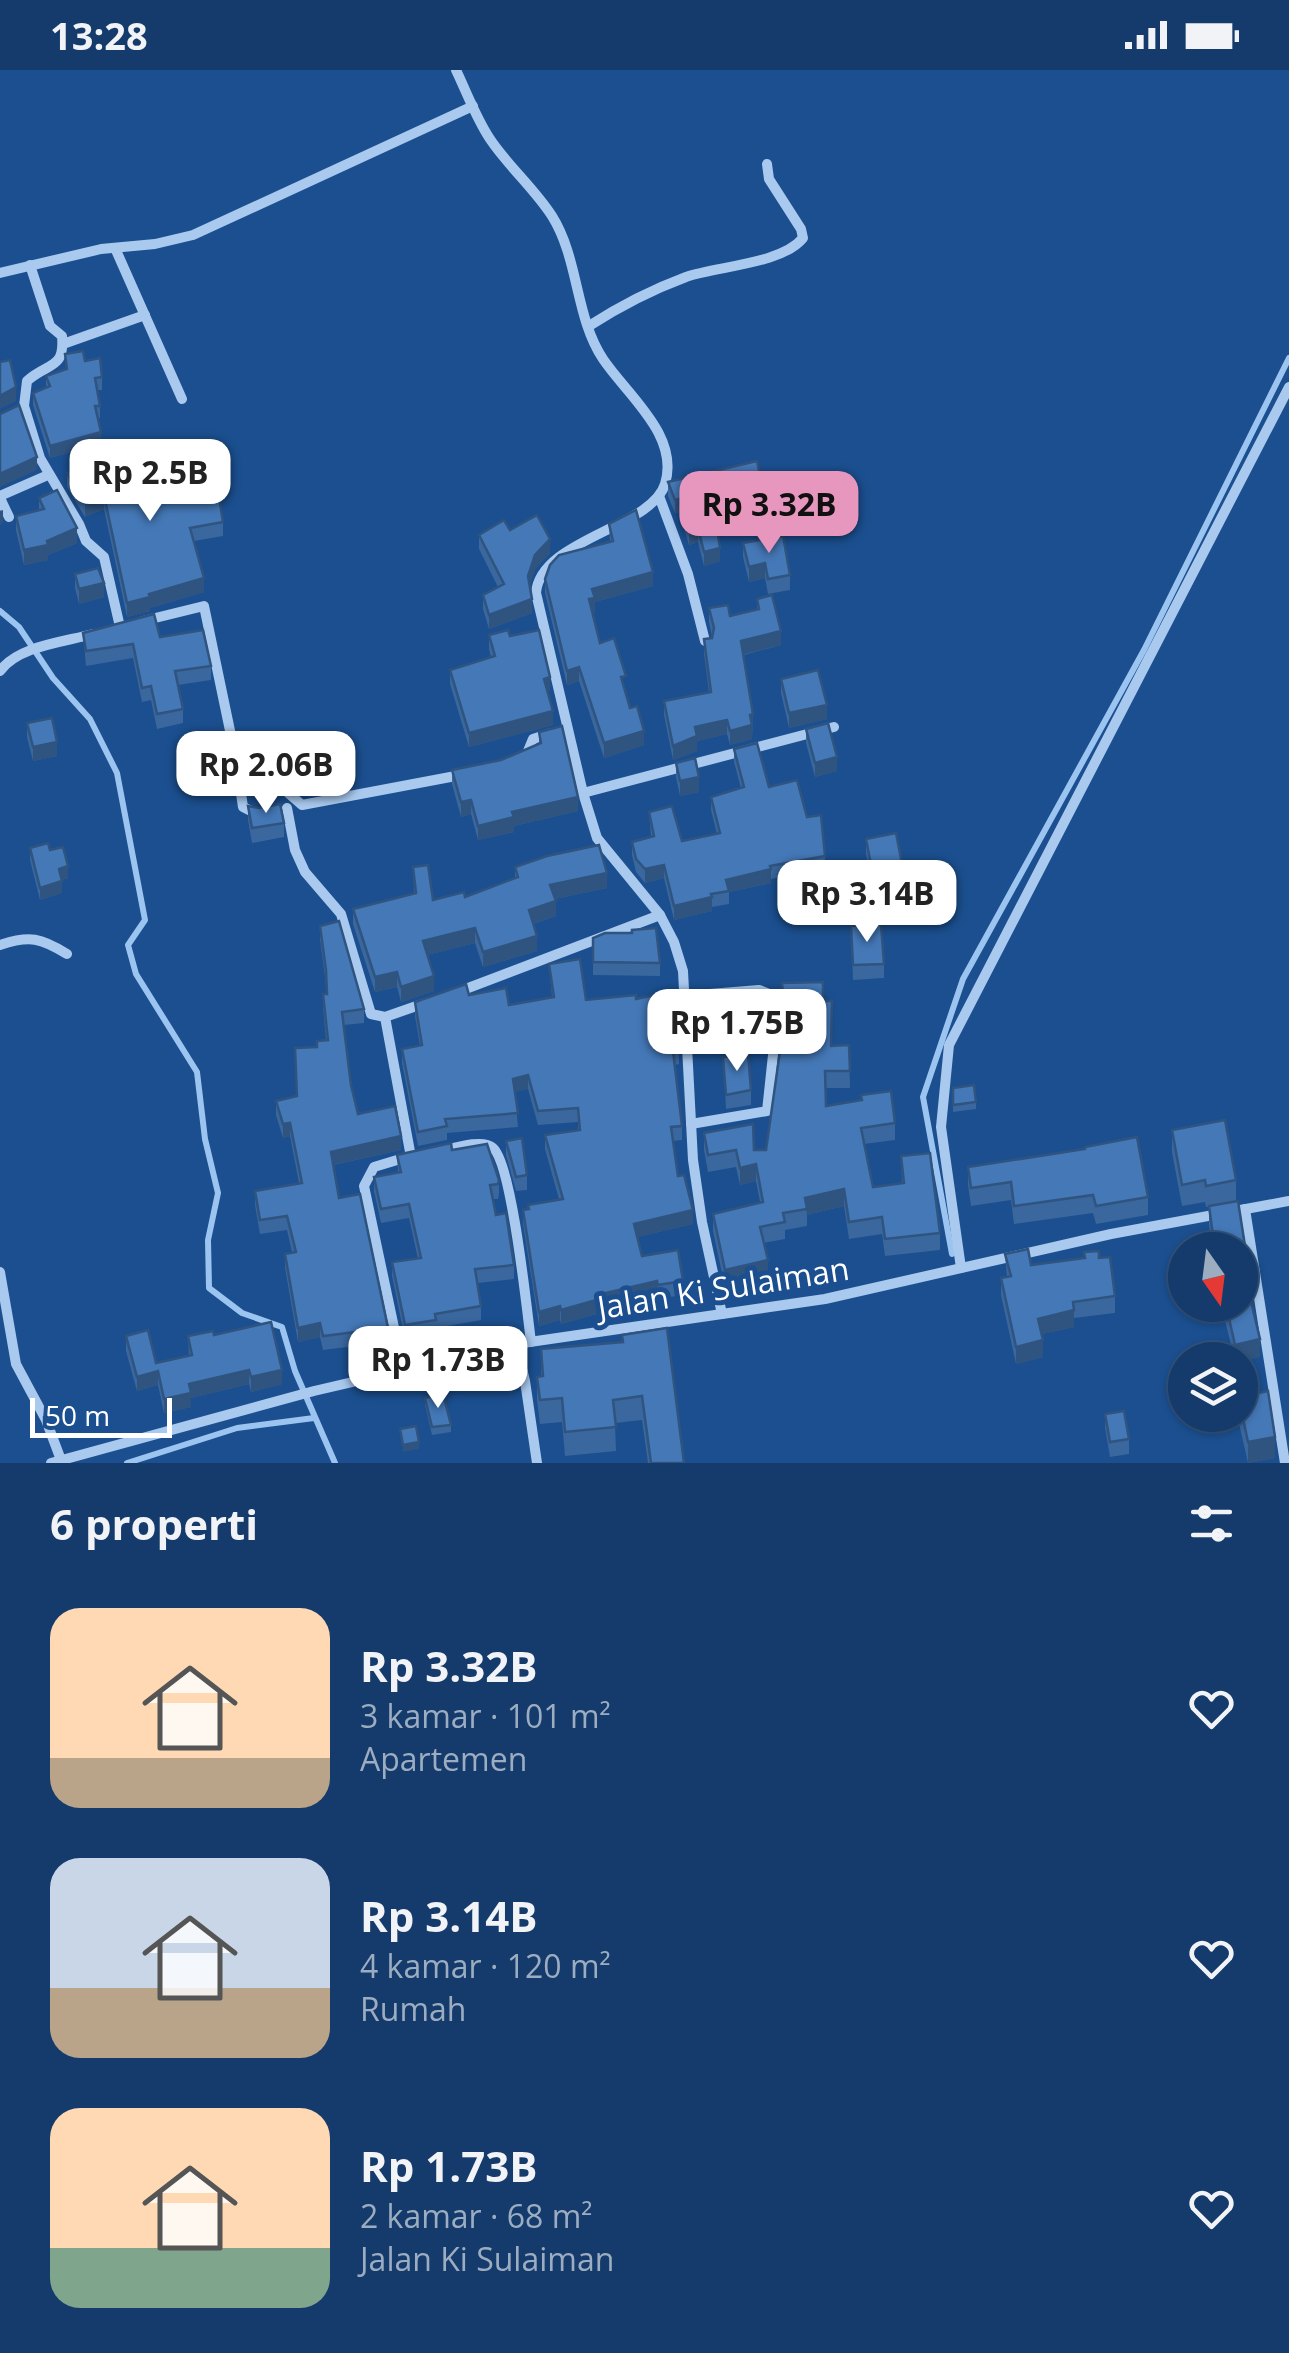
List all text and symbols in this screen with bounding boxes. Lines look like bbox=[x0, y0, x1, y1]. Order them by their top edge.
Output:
text: 13:28 bbox=[50, 9, 148, 61]
pin: Rp 2.5B bbox=[58, 439, 242, 524]
text: Rp 2.5B bbox=[92, 450, 208, 493]
pin: Rp 3.32B bbox=[666, 471, 872, 556]
text: Rp 3.32B bbox=[701, 482, 837, 525]
pin: Rp 2.06B bbox=[163, 731, 369, 816]
text: Rp 2.06B bbox=[198, 742, 334, 785]
pin: Rp 3.14B bbox=[764, 860, 970, 945]
text: Rp 3.14B bbox=[799, 871, 935, 914]
pin: Rp 1.75B bbox=[634, 989, 840, 1074]
text: Rp 1.75B bbox=[669, 1000, 805, 1043]
north arrow bbox=[1168, 1232, 1258, 1322]
map controls bbox=[1168, 1232, 1258, 1432]
street label: Jalan Ki Sulaiman bbox=[591, 1246, 852, 1329]
pin: Rp 1.73B bbox=[335, 1326, 541, 1411]
text: Rp 1.73B bbox=[370, 1337, 506, 1380]
button: layers bbox=[1168, 1342, 1258, 1432]
scale bar bbox=[30, 1393, 172, 1438]
text: 50 m bbox=[45, 1396, 110, 1434]
text: 6 properti bbox=[50, 1495, 258, 1552]
icon: filters bbox=[1184, 1496, 1239, 1551]
text: Rp 3.32B bbox=[360, 1637, 537, 1694]
icon: home bbox=[130, 1648, 250, 1768]
icon: heart bbox=[1184, 1681, 1239, 1736]
text: 3 kamar · 101 m² bbox=[360, 1694, 611, 1737]
text: Apartemen bbox=[360, 1737, 527, 1780]
text: Rp 3.14B bbox=[360, 1887, 537, 1944]
icon: home bbox=[130, 1898, 250, 2018]
icon: heart bbox=[1184, 1931, 1239, 1986]
text: 4 kamar · 120 m² bbox=[360, 1944, 611, 1987]
text: Rumah bbox=[360, 1987, 466, 2030]
text: Rp 1.73B bbox=[360, 2137, 537, 2194]
icon: home bbox=[130, 2148, 250, 2268]
icon: heart bbox=[1184, 2181, 1239, 2236]
text: 2 kamar · 68 m² bbox=[360, 2194, 592, 2237]
text: Jalan Ki Sulaiman bbox=[360, 2237, 614, 2280]

